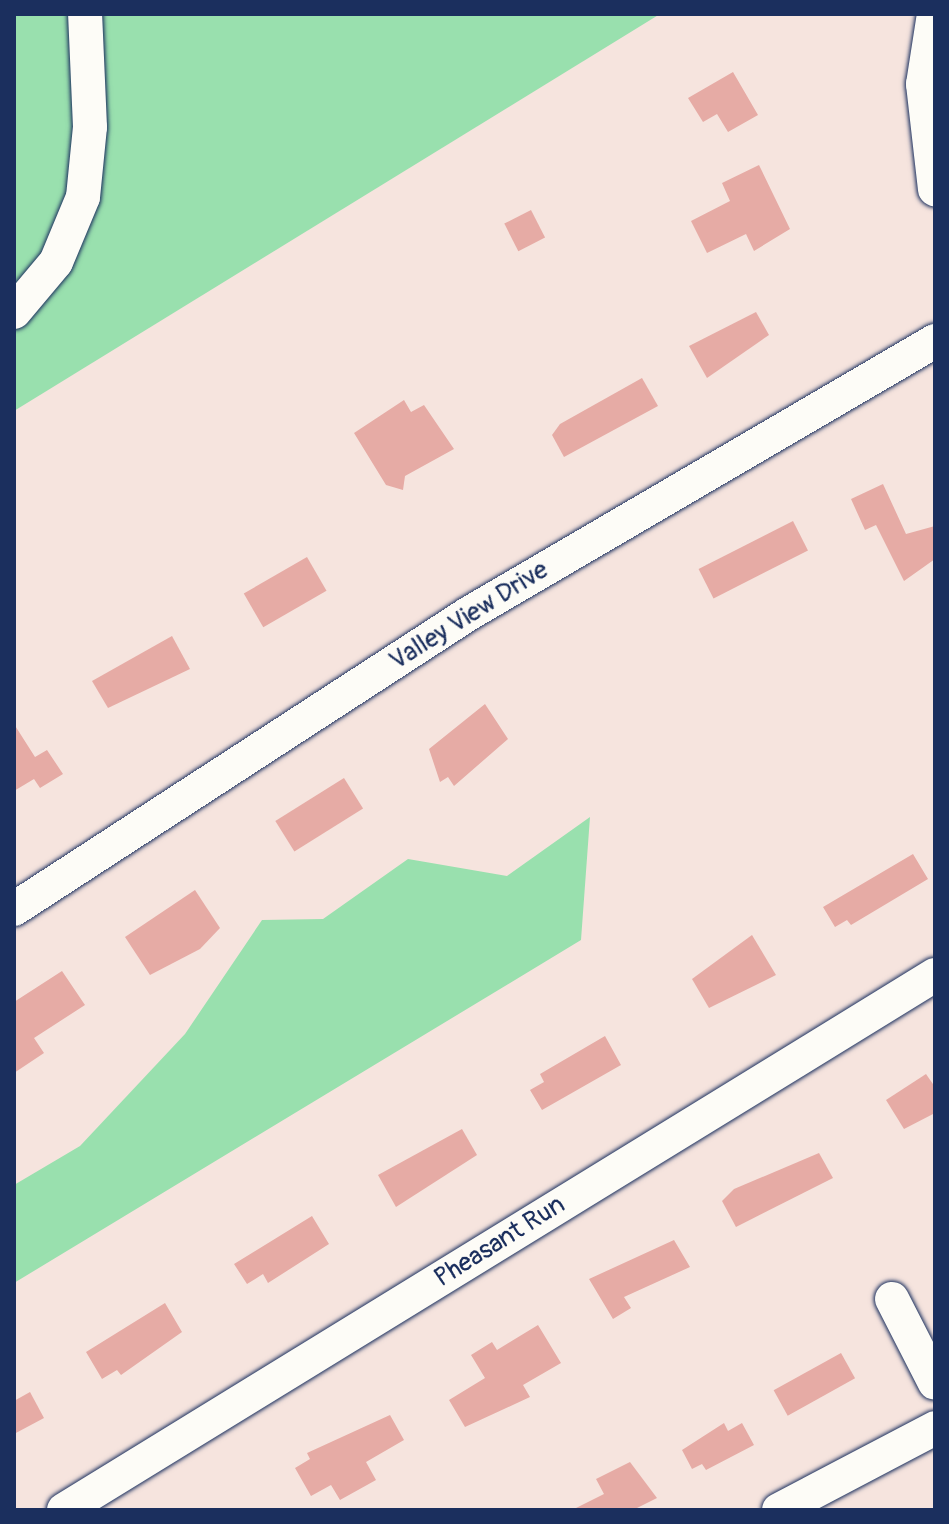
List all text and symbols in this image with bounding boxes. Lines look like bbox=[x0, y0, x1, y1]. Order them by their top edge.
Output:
street label: Valley View Drive bbox=[384, 555, 554, 677]
street label: Pheasant Run bbox=[429, 1190, 571, 1294]

